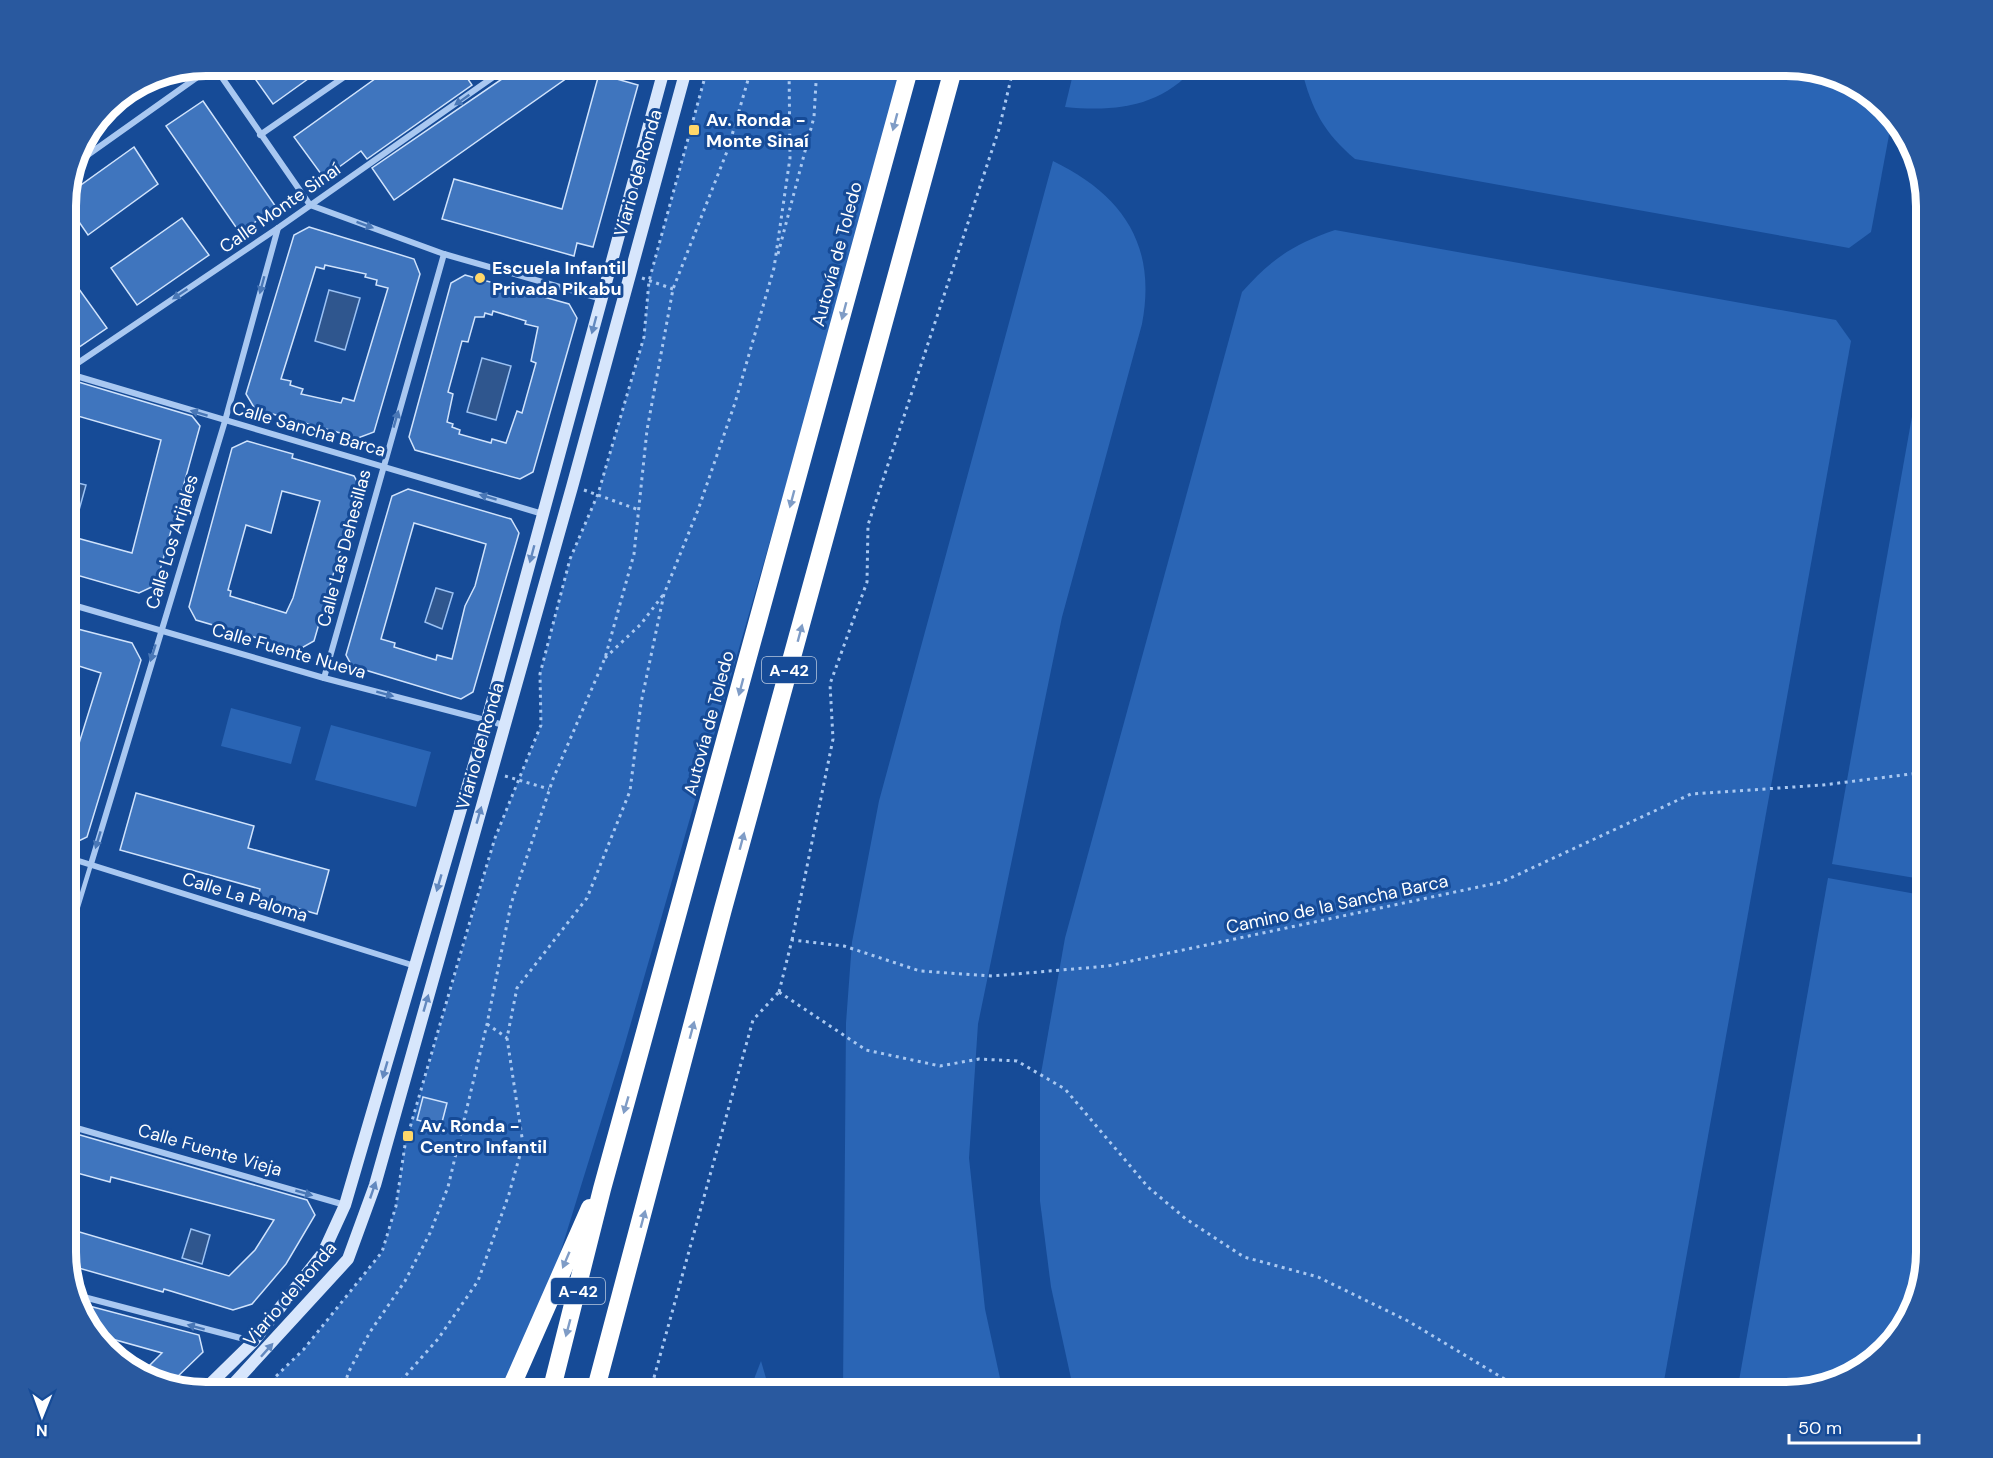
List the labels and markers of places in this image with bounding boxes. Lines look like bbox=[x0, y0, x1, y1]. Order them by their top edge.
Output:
place label: Av. Ronda - Monte Sinaí bbox=[706, 108, 809, 153]
marker: Av. Ronda - Monte Sinaí bbox=[687, 123, 701, 137]
place label: Escuela Infantil Privada Pikabu bbox=[492, 256, 626, 301]
marker: Escuela Infantil Privada Pikabu bbox=[473, 271, 487, 285]
place label: Av. Ronda - Centro Infantil bbox=[420, 1114, 547, 1159]
marker: Av. Ronda - Centro Infantil bbox=[401, 1129, 415, 1143]

